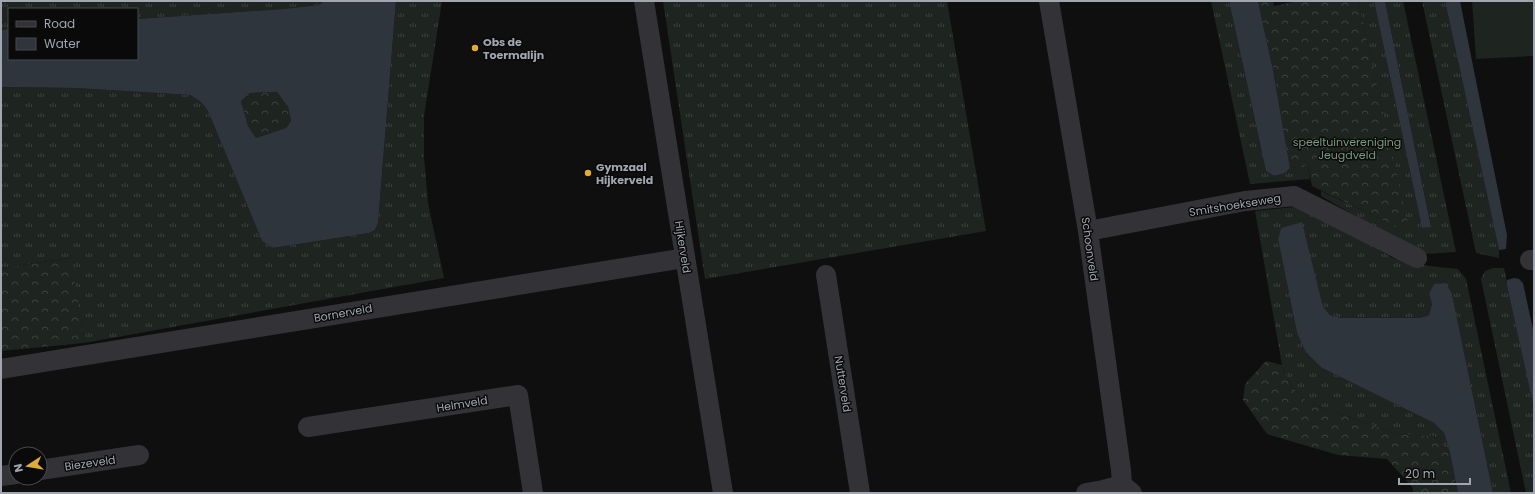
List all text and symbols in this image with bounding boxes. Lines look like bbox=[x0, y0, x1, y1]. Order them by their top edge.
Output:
legend bbox=[8, 8, 138, 60]
text: Road bbox=[44, 15, 75, 32]
place label: Obs de Toermalijn bbox=[483, 34, 544, 63]
text: Water bbox=[44, 35, 81, 52]
marker: Obs de Toermalijn bbox=[470, 43, 480, 53]
park label: speeltuinvereniging Jeugdveld bbox=[1293, 134, 1401, 163]
place label: Gymzaal Hijkerveld bbox=[596, 159, 653, 188]
marker: Gymzaal Hijkerveld bbox=[583, 168, 593, 178]
street label: Smitshoekseweg bbox=[1188, 190, 1282, 220]
street label: Schoonveld bbox=[1078, 216, 1102, 282]
street label: Hijkerveld bbox=[671, 220, 695, 274]
street label: Bornerveld bbox=[313, 300, 373, 326]
street label: Nutterveld bbox=[831, 355, 855, 413]
street label: Helmveld bbox=[435, 392, 489, 416]
north arrow bbox=[8, 446, 48, 486]
street label: Biezeveld bbox=[64, 452, 116, 474]
scale bar bbox=[1399, 460, 1470, 486]
text: N bbox=[10, 462, 27, 474]
text: 20 m bbox=[1405, 465, 1435, 482]

